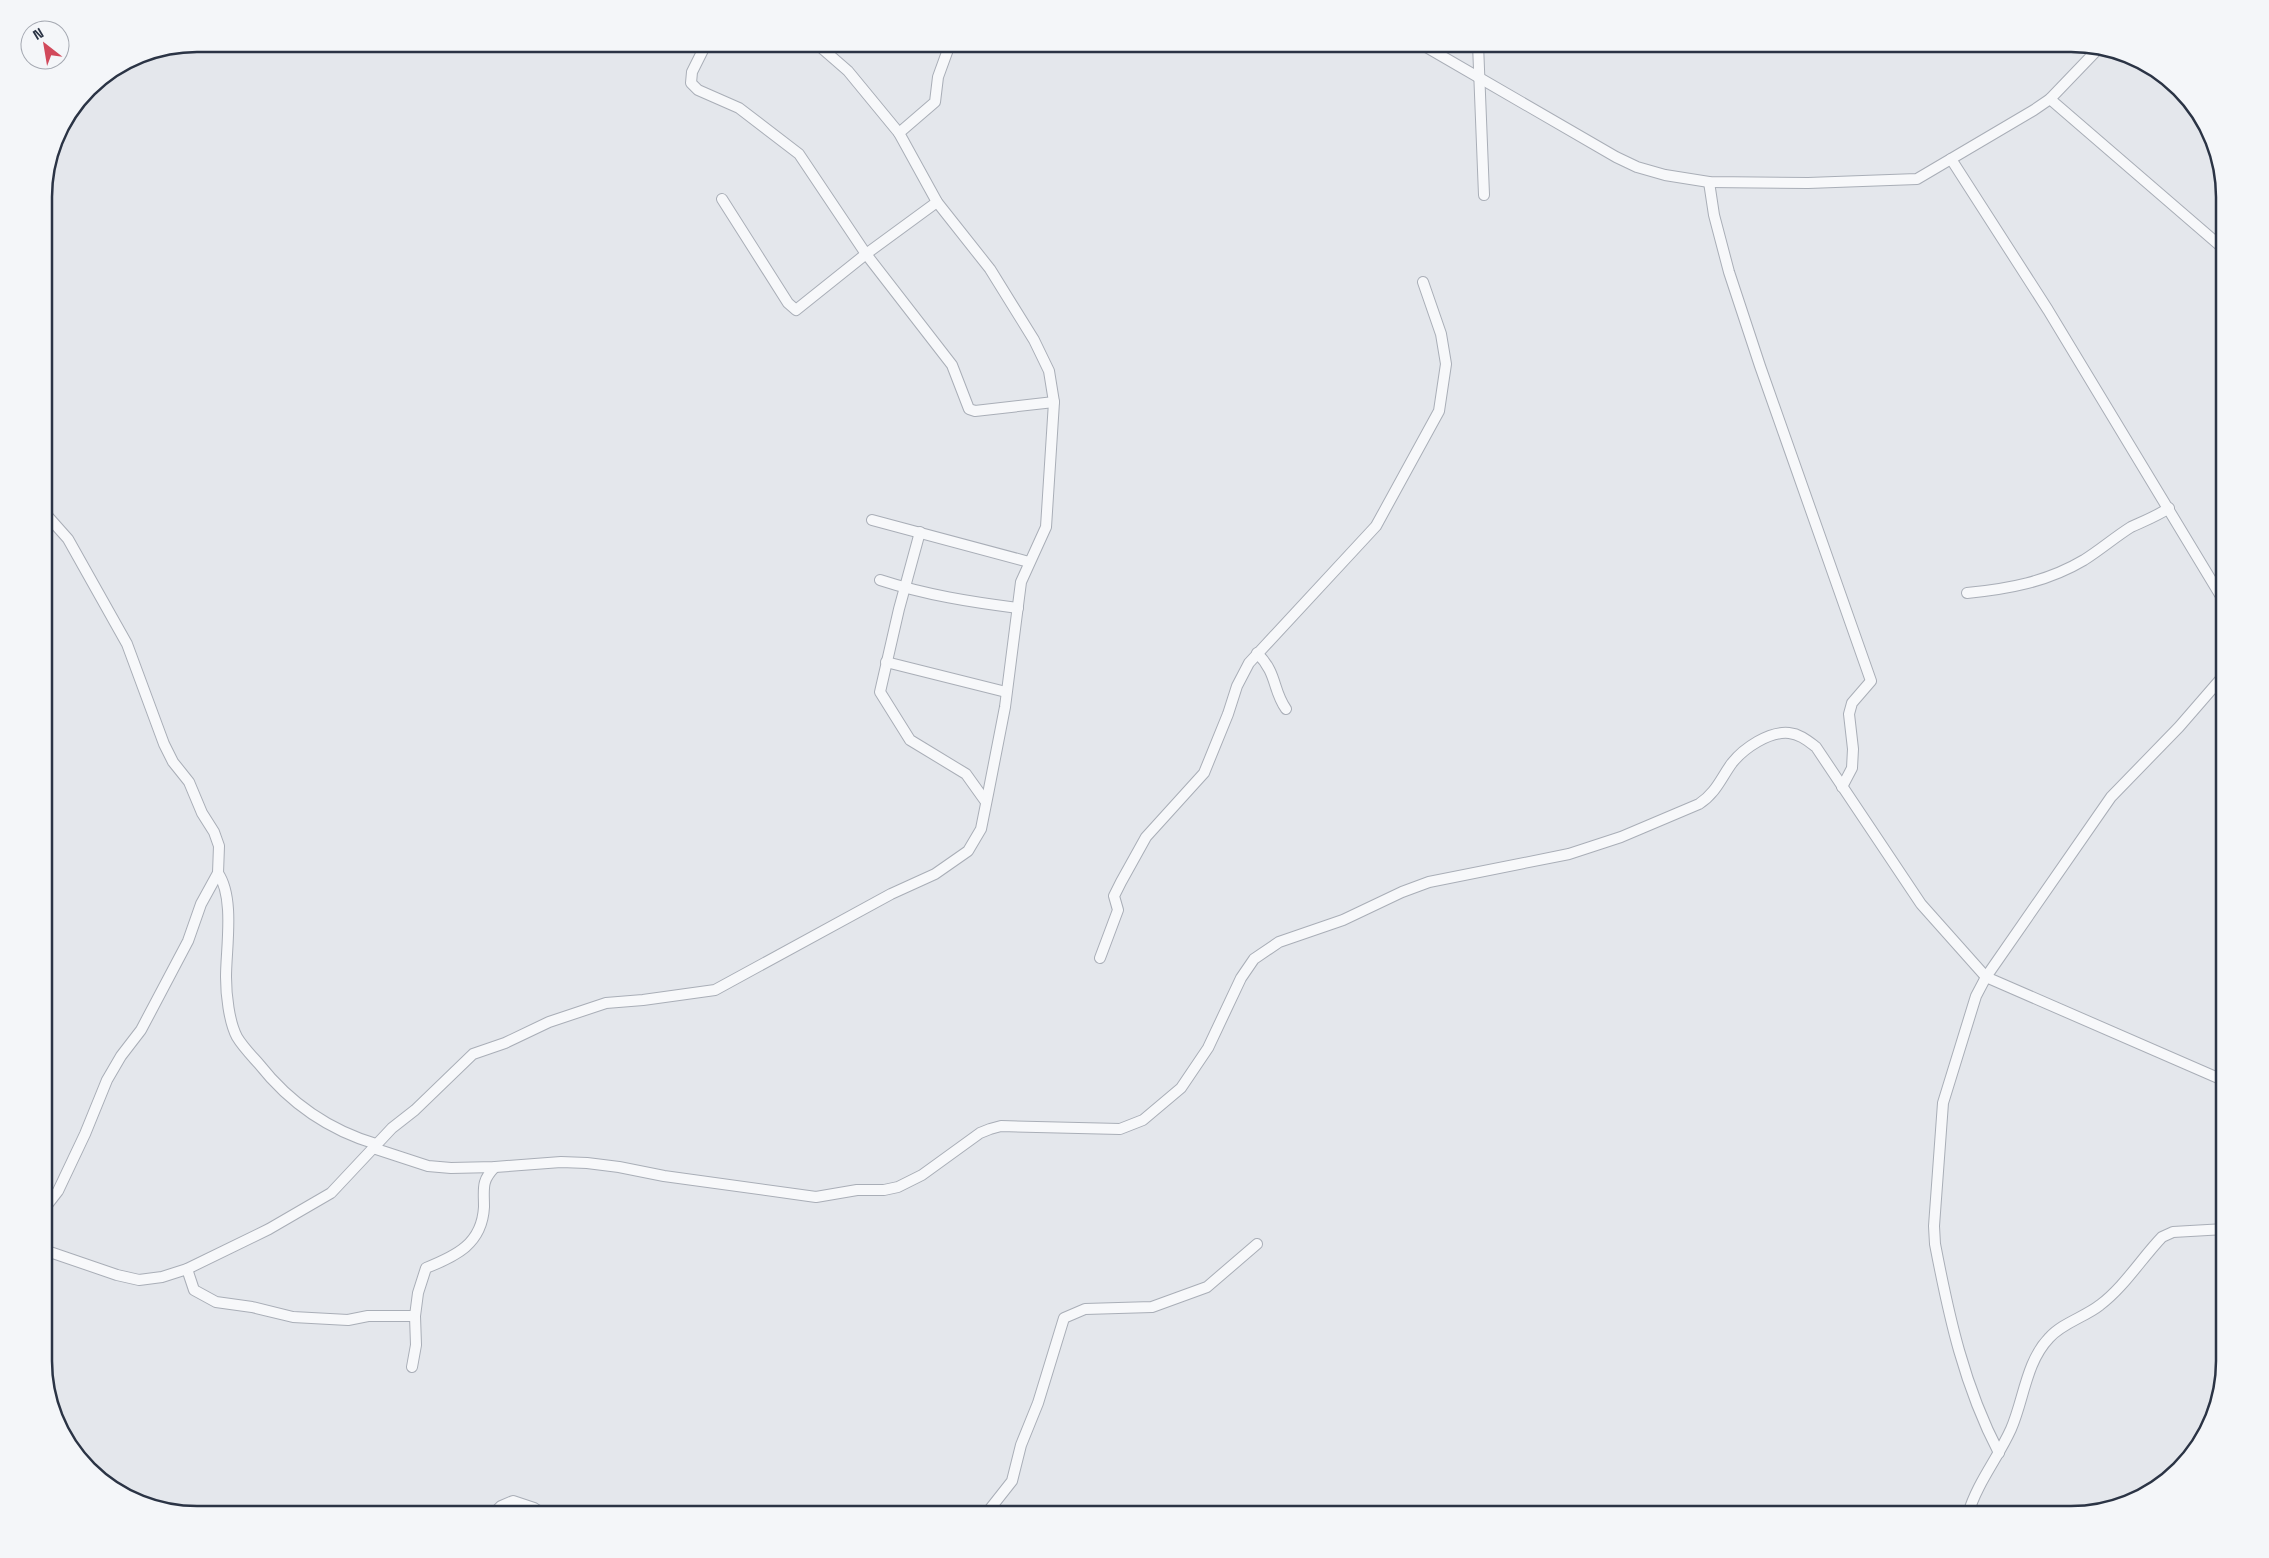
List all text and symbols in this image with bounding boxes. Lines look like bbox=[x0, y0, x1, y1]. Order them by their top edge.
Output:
north arrow bbox=[20, 20, 70, 70]
text: N bbox=[30, 24, 47, 44]

